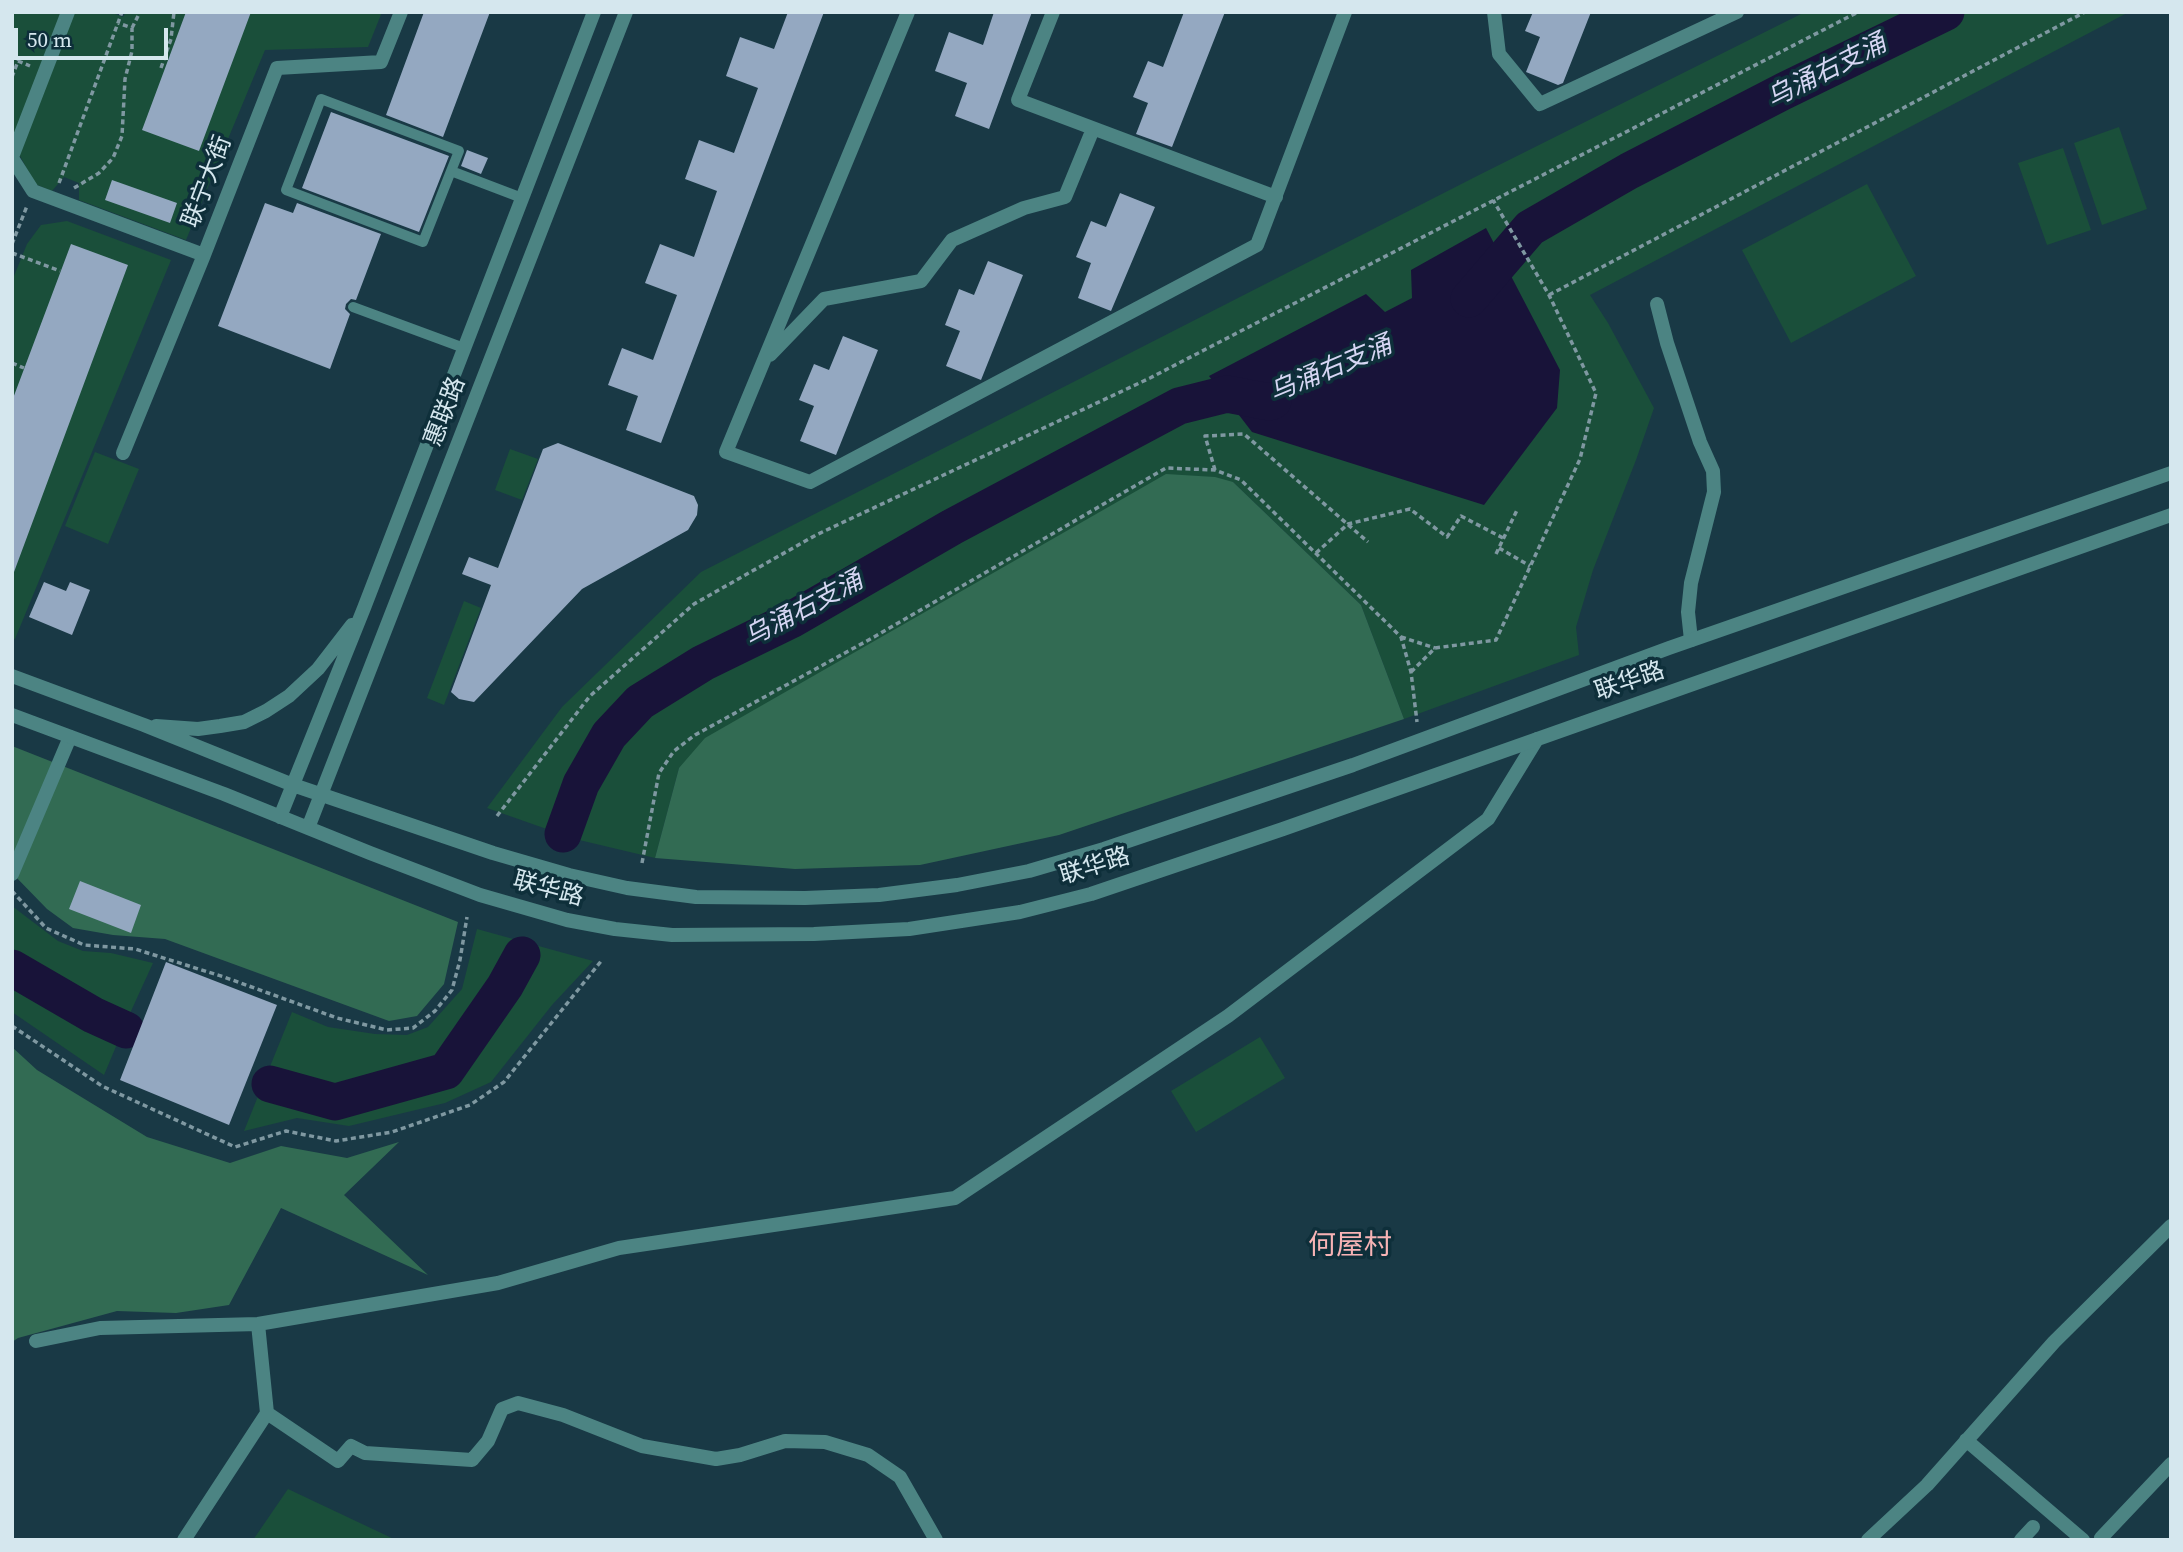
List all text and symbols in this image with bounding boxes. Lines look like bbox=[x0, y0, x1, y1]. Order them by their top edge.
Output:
scale bar bbox=[18, 14, 172, 58]
text: 50 m bbox=[27, 25, 72, 54]
water label: 乌涌右支涌 bbox=[1762, 29, 1892, 115]
street label: 联宁大街 bbox=[177, 132, 239, 232]
water label: 乌涌右支涌 bbox=[1265, 330, 1397, 410]
street label: 惠联路 bbox=[420, 373, 472, 451]
water label: 乌涌右支涌 bbox=[739, 566, 869, 654]
street label: 联华路 bbox=[1591, 657, 1669, 707]
street label: 联华路 bbox=[1056, 843, 1134, 891]
street label: 联华路 bbox=[509, 867, 587, 913]
district label: 何屋村 bbox=[1308, 1230, 1392, 1264]

